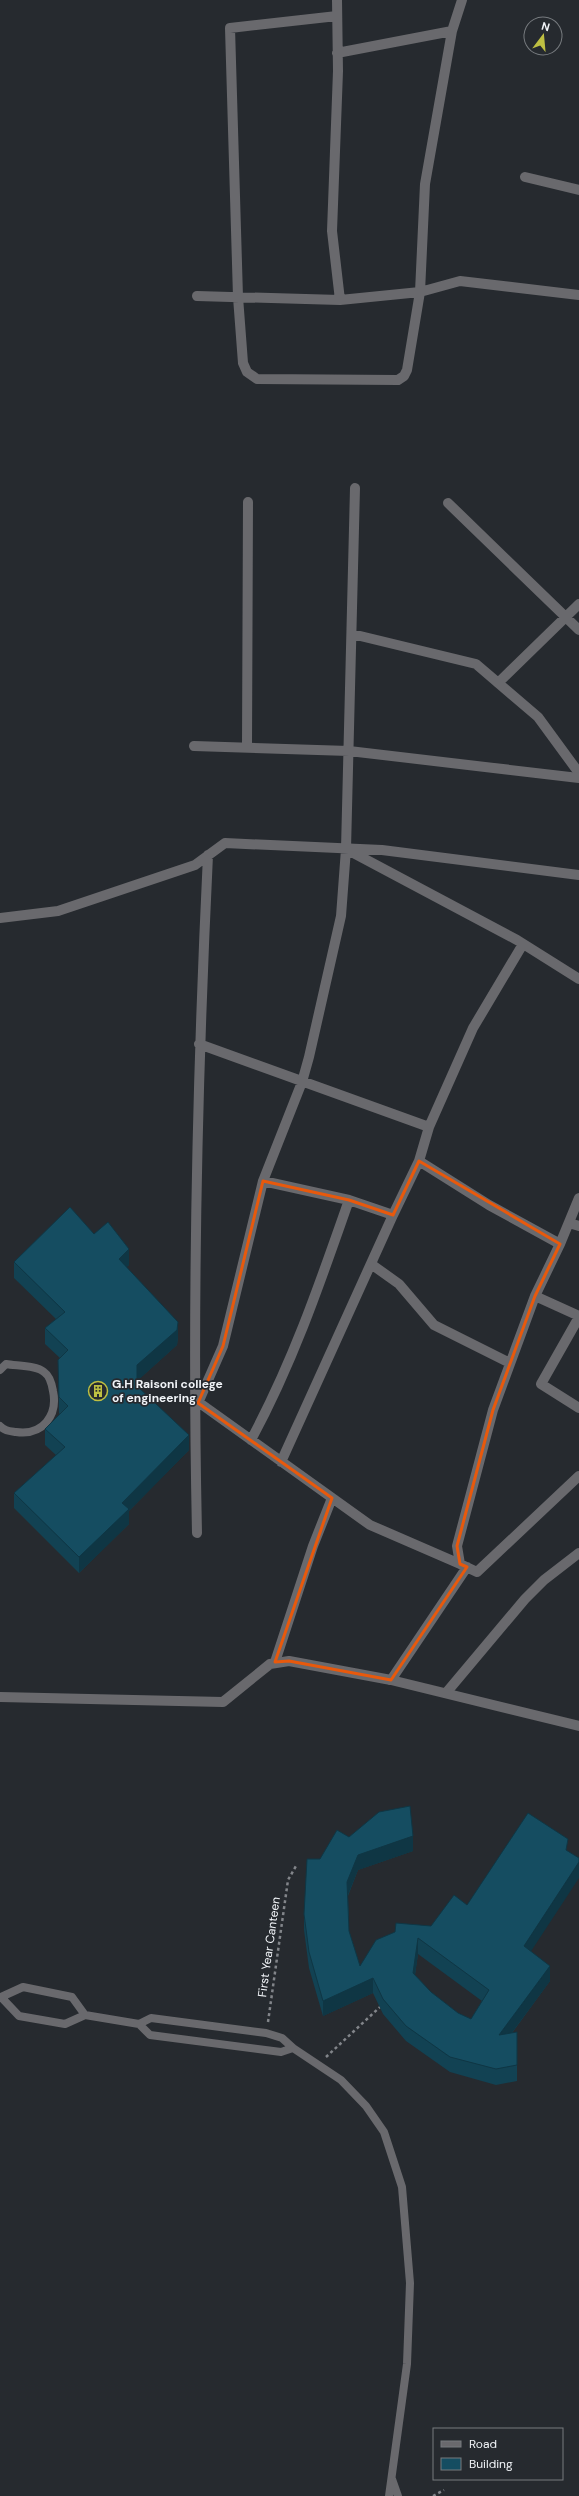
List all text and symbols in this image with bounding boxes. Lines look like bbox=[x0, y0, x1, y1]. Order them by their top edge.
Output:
north arrow bbox=[523, 16, 563, 56]
text: N bbox=[540, 19, 552, 34]
place label: G.H Raisoni college of engineering bbox=[112, 1376, 223, 1406]
building icon: G.H Raisoni college of engineering bbox=[87, 1380, 109, 1402]
street label: First Year Canteen bbox=[254, 1896, 284, 1998]
legend bbox=[433, 2428, 563, 2480]
text: Road bbox=[469, 2436, 497, 2452]
text: Building bbox=[469, 2456, 513, 2472]

